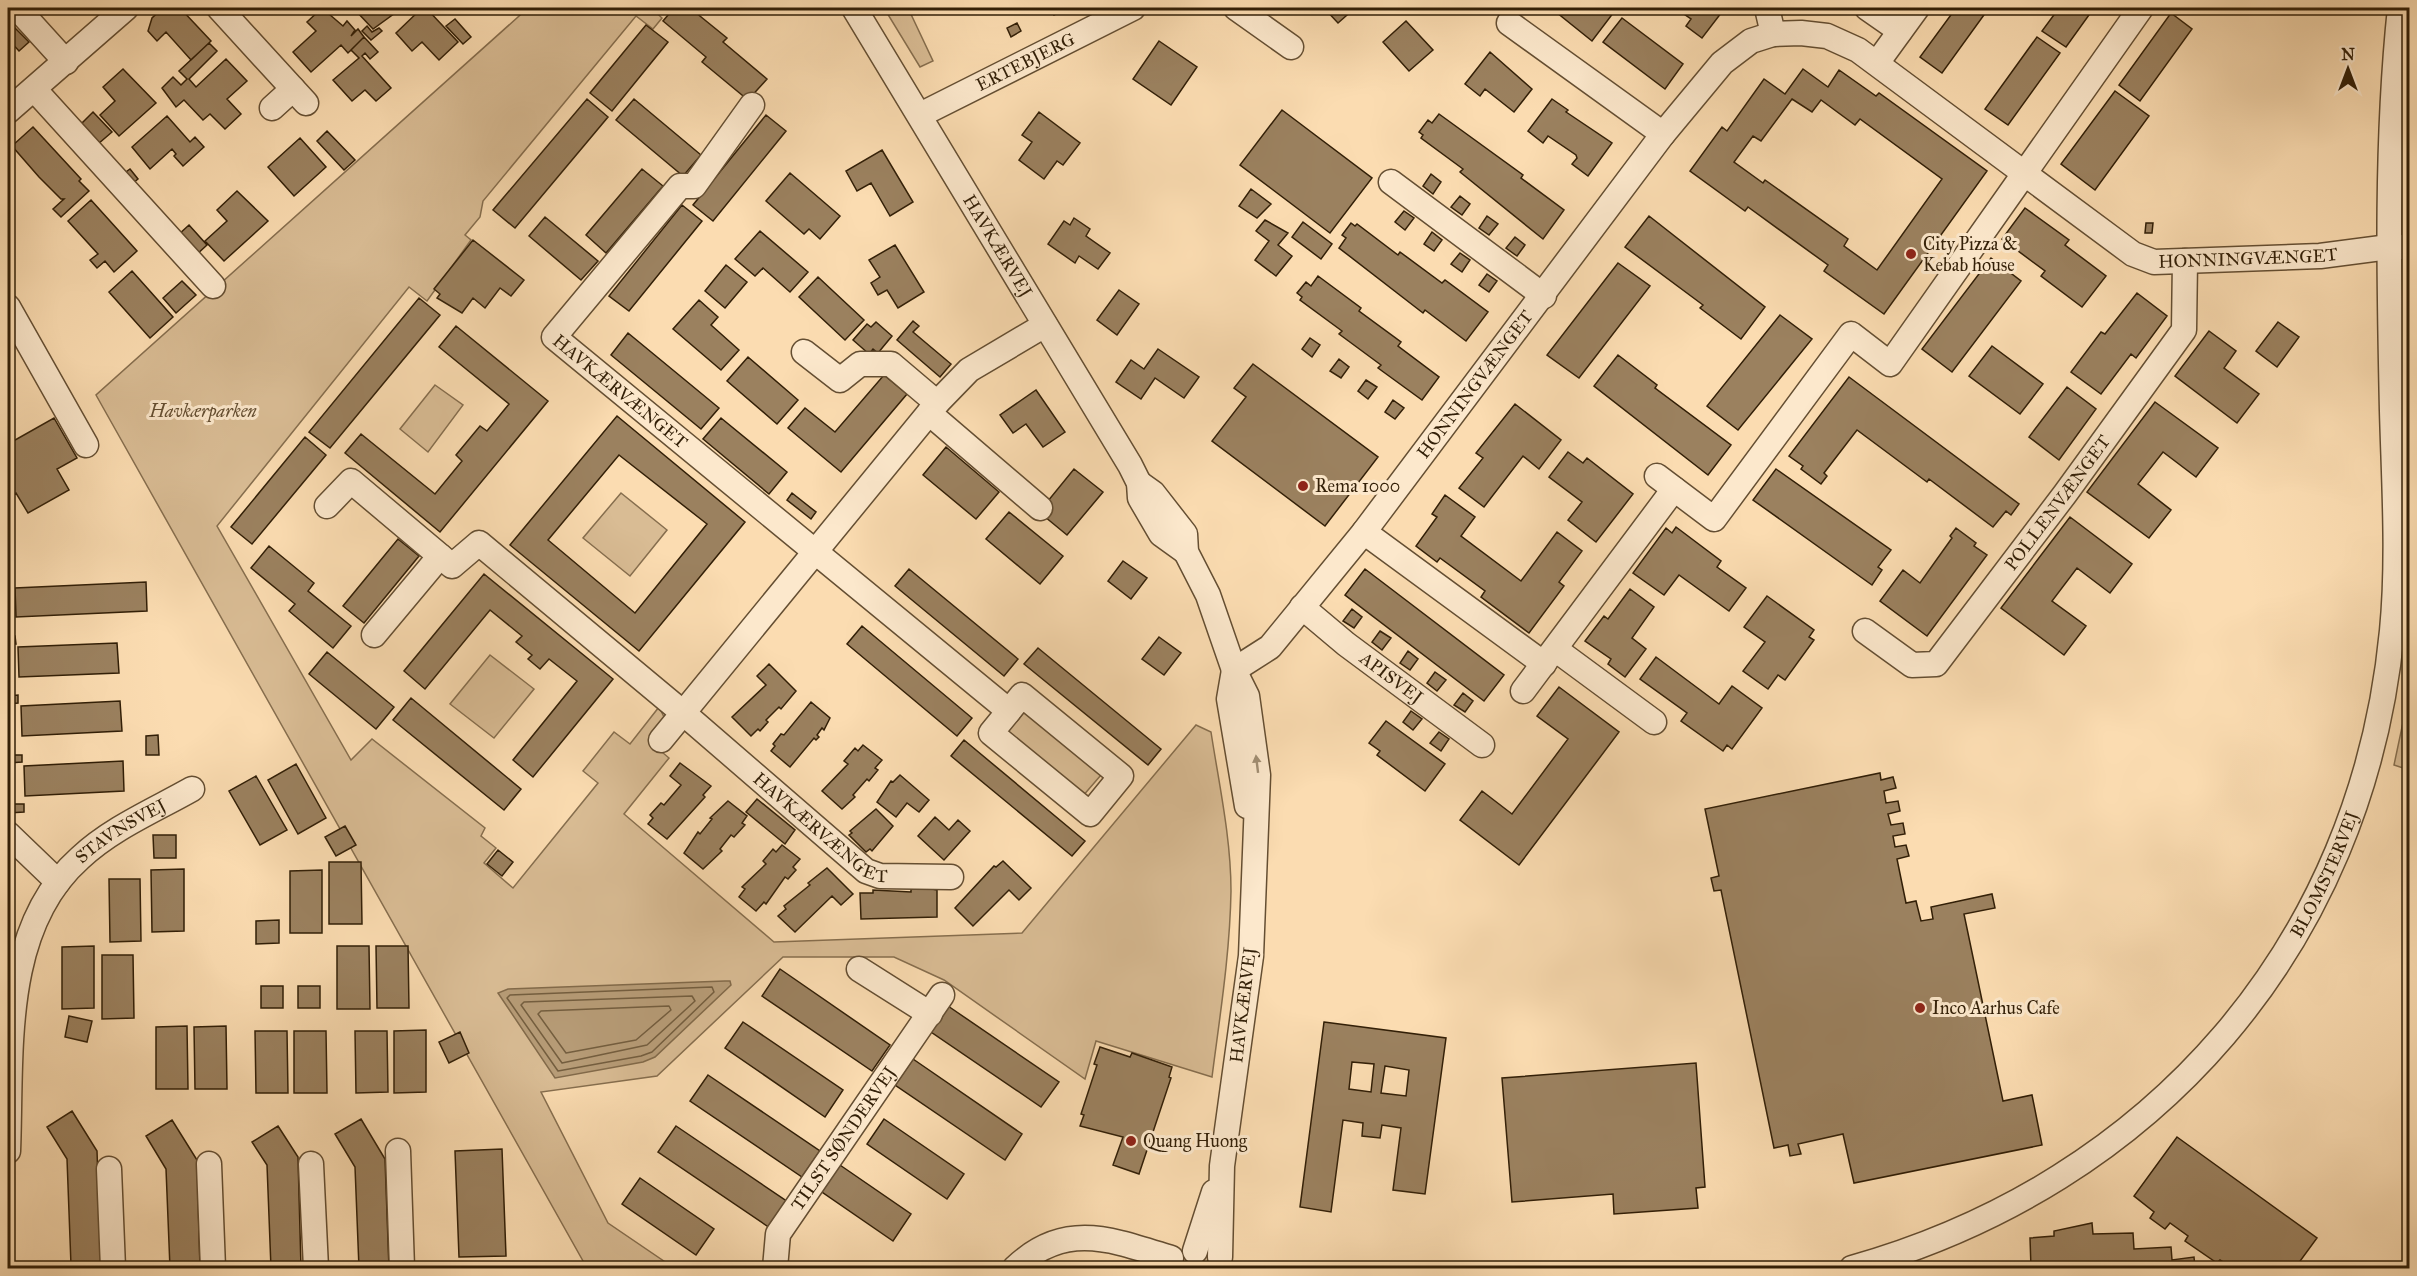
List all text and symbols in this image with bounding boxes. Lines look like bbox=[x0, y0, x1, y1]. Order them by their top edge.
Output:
street label: ERTEBJERG bbox=[972, 28, 1079, 96]
north arrow bbox=[2318, 39, 2378, 99]
text: N bbox=[2341, 45, 2355, 64]
street label: HAVKÆRVEJ bbox=[958, 191, 1038, 303]
place label: City Pizza & Kebab house bbox=[1923, 233, 2017, 276]
street label: HONNINGVÆNGET bbox=[2158, 243, 2339, 273]
marker: City Pizza & Kebab house bbox=[1904, 247, 1918, 261]
street label: HONNINGVÆNGET bbox=[1412, 306, 1538, 463]
street label: HAVKÆRVÆNGET bbox=[548, 330, 692, 453]
park label: Havkærparken bbox=[148, 400, 257, 423]
street label: POLLENVÆNGET bbox=[2000, 431, 2115, 575]
place label: Rema 1000 bbox=[1315, 475, 1400, 497]
marker: Rema 1000 bbox=[1296, 479, 1310, 493]
street label: APISVEJ bbox=[1355, 646, 1428, 710]
one-way arrow bbox=[1252, 755, 1262, 774]
street label: HAVKÆRVÆNGET bbox=[749, 768, 888, 887]
street label: STAVNSVEJ bbox=[70, 794, 171, 868]
street label: BLOMSTERVEJ bbox=[2285, 807, 2364, 941]
street label: HAVKÆRVEJ bbox=[1225, 945, 1262, 1064]
place label: Inco Aarhus Cafe bbox=[1932, 997, 2060, 1019]
marker: Inco Aarhus Cafe bbox=[1913, 1001, 1927, 1015]
street label: TILST SØNDERVEJ bbox=[786, 1061, 902, 1215]
place label: Quang Huong bbox=[1143, 1130, 1248, 1153]
marker: Quang Huong bbox=[1124, 1134, 1138, 1148]

